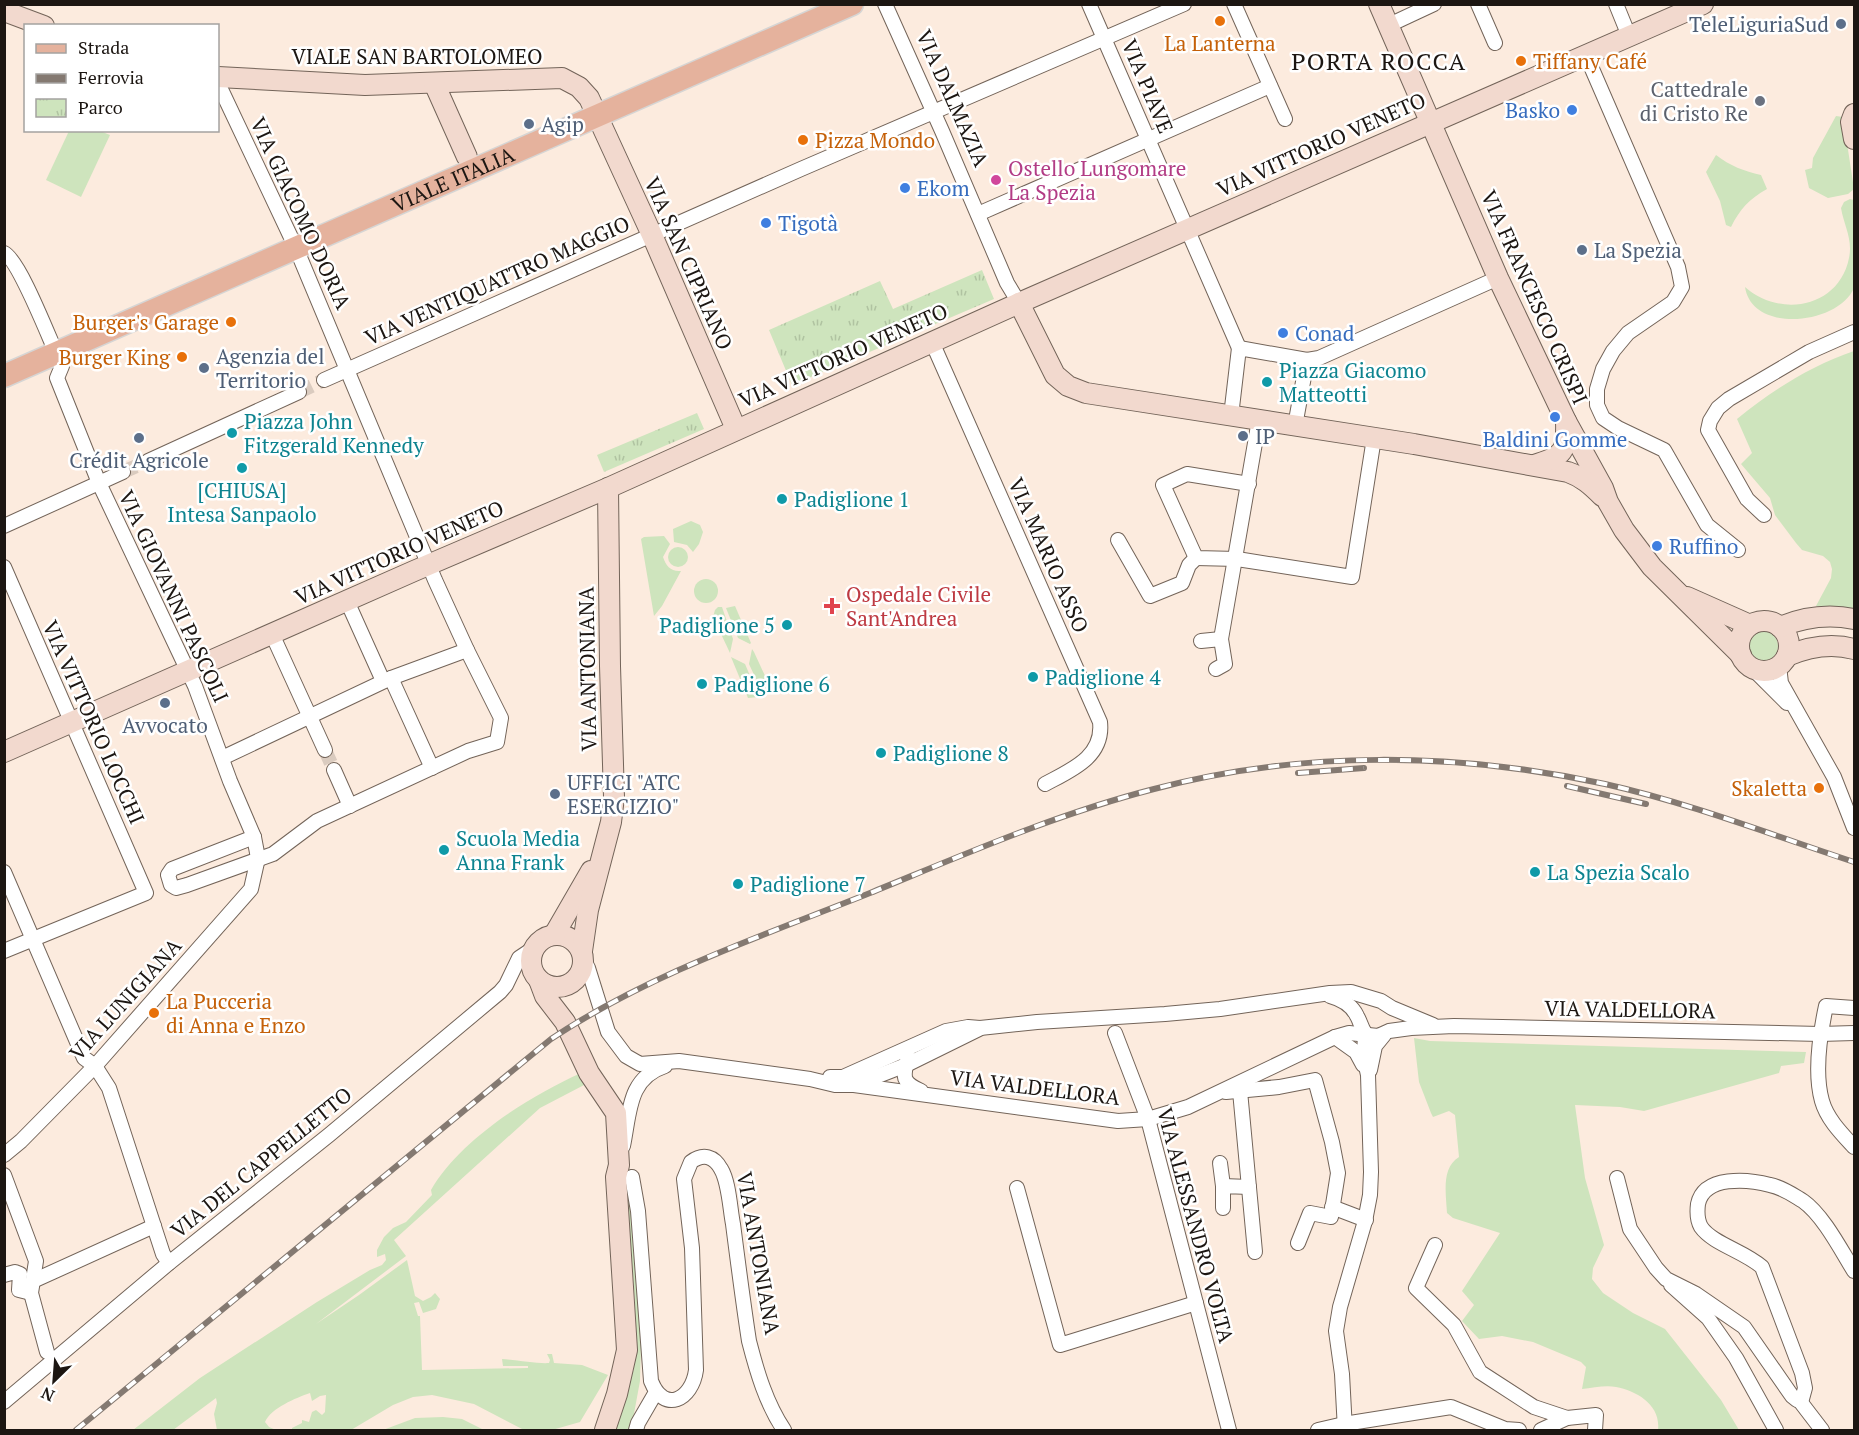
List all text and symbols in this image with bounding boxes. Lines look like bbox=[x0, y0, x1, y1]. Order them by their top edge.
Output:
place label: TeleLiguriaSud bbox=[1689, 10, 1829, 38]
marker: La Lanterna bbox=[1213, 14, 1227, 28]
marker: TeleLiguriaSud bbox=[1834, 17, 1848, 31]
legend bbox=[24, 24, 219, 132]
street label: VIA DALMAZIA bbox=[910, 25, 996, 171]
place label: La Lanterna bbox=[1164, 29, 1276, 57]
text: Strada bbox=[78, 35, 129, 59]
street label: VIA PIAVE bbox=[1116, 35, 1180, 137]
street label: VIALE SAN BARTOLOMEO bbox=[291, 42, 543, 70]
district label: PORTA ROCCA bbox=[1291, 45, 1467, 77]
place label: Tiffany Café bbox=[1533, 47, 1647, 75]
marker: Tiffany Café bbox=[1514, 54, 1528, 68]
text: Ferrovia bbox=[78, 65, 144, 89]
place label: Cattedrale di Cristo Re bbox=[1640, 75, 1748, 127]
street label: VIA VITTORIO VENETO bbox=[1212, 85, 1430, 203]
marker: Cattedrale di Cristo Re bbox=[1753, 94, 1767, 108]
text: Parco bbox=[78, 95, 123, 119]
place label: Basko bbox=[1505, 96, 1560, 124]
marker: Basko bbox=[1565, 103, 1579, 117]
place label: Agip bbox=[541, 110, 584, 138]
street label: VIA GIACOMO DORIA bbox=[244, 112, 358, 314]
marker: Agip bbox=[522, 117, 536, 131]
place label: Pizza Mondo bbox=[815, 126, 935, 154]
marker: Pizza Mondo bbox=[796, 133, 810, 147]
street label: VIALE ITALIA bbox=[387, 140, 519, 218]
place label: Ostello Lungomare La Spezia bbox=[1008, 154, 1186, 206]
street label: VIA SAN CIPRIANO bbox=[638, 172, 740, 354]
marker: Ostello Lungomare La Spezia bbox=[989, 173, 1003, 187]
place label: Ekom bbox=[917, 174, 970, 202]
marker: Ekom bbox=[898, 181, 912, 195]
street label: VIA FRANCESCO CRISPI bbox=[1475, 186, 1595, 408]
street label: VIA VENTIQUATTRO MAGGIO bbox=[360, 209, 634, 351]
place label: Tigotà bbox=[778, 209, 839, 237]
marker: Tigotà bbox=[759, 216, 773, 230]
place label: La Spezia bbox=[1594, 236, 1682, 264]
marker: La Spezia bbox=[1575, 243, 1589, 257]
street label: VIA VITTORIO VENETO bbox=[734, 296, 952, 414]
place label: Burger's Garage bbox=[73, 308, 219, 336]
marker: Burger's Garage bbox=[224, 315, 238, 329]
place label: Conad bbox=[1295, 319, 1355, 347]
marker: Conad bbox=[1276, 326, 1290, 340]
place label: Agenzia del Territorio bbox=[216, 342, 325, 394]
place label: Burger King bbox=[59, 343, 171, 371]
marker: Burger King bbox=[175, 350, 189, 364]
place label: Piazza Giacomo Matteotti bbox=[1279, 356, 1426, 408]
marker: Agenzia del Territorio bbox=[197, 361, 211, 375]
marker: Piazza Giacomo Matteotti bbox=[1260, 375, 1274, 389]
place label: Piazza John Fitzgerald Kennedy bbox=[244, 407, 424, 459]
marker: Baldini Gomme bbox=[1548, 410, 1562, 424]
place label: IP bbox=[1255, 422, 1275, 450]
place label: Baldini Gomme bbox=[1483, 425, 1627, 453]
marker: Piazza John Fitzgerald Kennedy bbox=[225, 426, 239, 440]
marker: IP bbox=[1236, 429, 1250, 443]
marker: Crédit Agricole bbox=[132, 431, 146, 445]
place label: Crédit Agricole bbox=[69, 446, 209, 474]
marker: [CHIUSA] Intesa Sanpaolo bbox=[235, 461, 249, 475]
street label: VIA MARIO ASSO bbox=[1002, 473, 1096, 637]
place label: [CHIUSA] Intesa Sanpaolo bbox=[167, 476, 317, 528]
street label: VIA GIOVANNI PASCOLI bbox=[112, 485, 236, 707]
place label: Padiglione 1 bbox=[794, 485, 910, 513]
marker: Padiglione 1 bbox=[775, 492, 789, 506]
street label: VIA VITTORIO VENETO bbox=[290, 493, 508, 611]
place label: Ruffino bbox=[1669, 532, 1738, 560]
marker: Ruffino bbox=[1650, 539, 1664, 553]
place label: Ospedale Civile Sant'Andrea bbox=[846, 580, 991, 632]
street label: VIA ANTONIANA bbox=[572, 586, 602, 752]
marker: Ospedale Civile Sant'Andrea bbox=[823, 597, 841, 615]
place label: Padiglione 5 bbox=[659, 611, 775, 639]
street label: VIA VITTORIO LOCCHI bbox=[36, 616, 152, 828]
marker: Padiglione 5 bbox=[780, 618, 794, 632]
place label: Padiglione 4 bbox=[1045, 663, 1162, 691]
place label: Padiglione 6 bbox=[714, 670, 830, 698]
marker: Padiglione 4 bbox=[1026, 670, 1040, 684]
marker: Padiglione 6 bbox=[695, 677, 709, 691]
marker: Avvocato bbox=[158, 696, 172, 710]
place label: Avvocato bbox=[122, 711, 208, 739]
place label: Padiglione 8 bbox=[893, 739, 1009, 767]
marker: Padiglione 8 bbox=[874, 746, 888, 760]
place label: UFFICI "ATC ESERCIZIO" bbox=[567, 768, 681, 820]
place label: Skaletta bbox=[1731, 774, 1807, 802]
marker: Skaletta bbox=[1812, 781, 1826, 795]
marker: UFFICI "ATC ESERCIZIO" bbox=[548, 787, 562, 801]
place label: Scuola Media Anna Frank bbox=[456, 824, 580, 876]
marker: Scuola Media Anna Frank bbox=[437, 843, 451, 857]
place label: La Spezia Scalo bbox=[1547, 858, 1690, 886]
marker: La Spezia Scalo bbox=[1528, 865, 1542, 879]
place label: Padiglione 7 bbox=[750, 870, 866, 898]
marker: Padiglione 7 bbox=[731, 877, 745, 891]
street label: VIA LUNIGIANA bbox=[63, 932, 188, 1066]
place label: La Pucceria di Anna e Enzo bbox=[166, 987, 306, 1039]
street label: VIA VALDELLORA bbox=[1544, 994, 1716, 1025]
marker: La Pucceria di Anna e Enzo bbox=[147, 1006, 161, 1020]
street label: VIA VALDELLORA bbox=[948, 1063, 1122, 1111]
street label: VIA DEL CAPPELLETTO bbox=[165, 1080, 357, 1244]
street label: VIA ALESSANDRO VOLTA bbox=[1151, 1104, 1241, 1346]
street label: VIA ANTONIANA bbox=[731, 1169, 787, 1337]
north arrow bbox=[24, 1351, 84, 1411]
text: N bbox=[38, 1382, 58, 1407]

